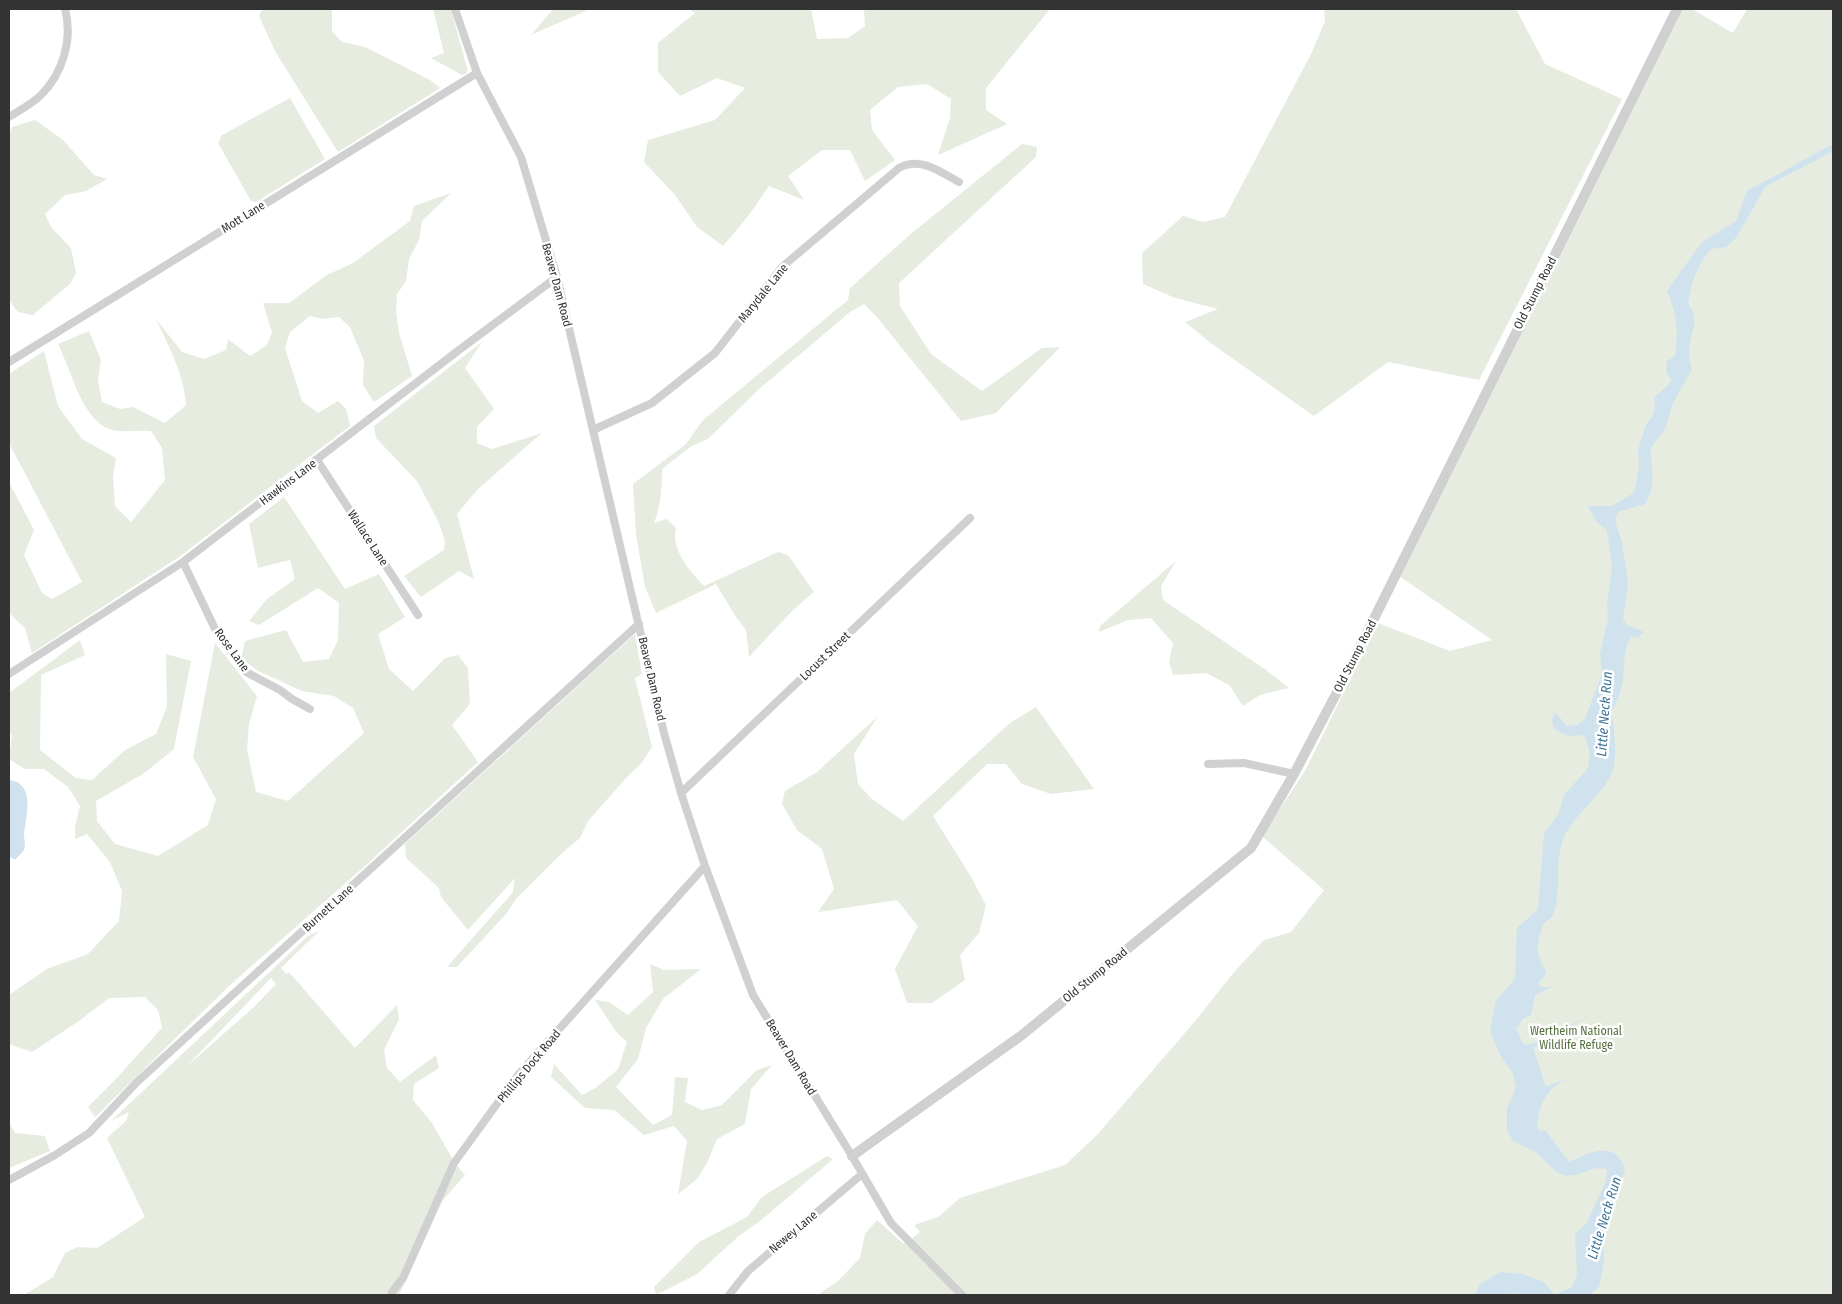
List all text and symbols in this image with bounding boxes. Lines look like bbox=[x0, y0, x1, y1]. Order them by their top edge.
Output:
street label: Mott Lane bbox=[219, 198, 267, 236]
street label: Beaver Dam Road bbox=[539, 242, 575, 328]
street label: Old Stump Road bbox=[1511, 254, 1559, 332]
street label: Marydale Lane bbox=[735, 261, 791, 325]
street label: Hawkins Lane bbox=[257, 456, 319, 508]
street label: Wallace Lane bbox=[345, 508, 391, 569]
street label: Old Stump Road bbox=[1331, 617, 1379, 695]
street label: Rose Lane bbox=[212, 626, 252, 674]
street label: Locust Street bbox=[797, 629, 853, 683]
street label: Beaver Dam Road bbox=[636, 636, 668, 722]
water label: Little Neck Run bbox=[1593, 671, 1616, 757]
street label: Burnett Lane bbox=[300, 882, 356, 934]
street label: Old Stump Road bbox=[1060, 945, 1130, 1005]
street label: Beaver Dam Road bbox=[763, 1017, 819, 1097]
park label: Wertheim National Wildlife Refuge bbox=[1530, 1024, 1622, 1052]
street label: Phillips Dock Road bbox=[494, 1027, 564, 1105]
water label: Little Neck Run bbox=[1584, 1175, 1625, 1262]
street label: Newey Lane bbox=[766, 1208, 820, 1256]

